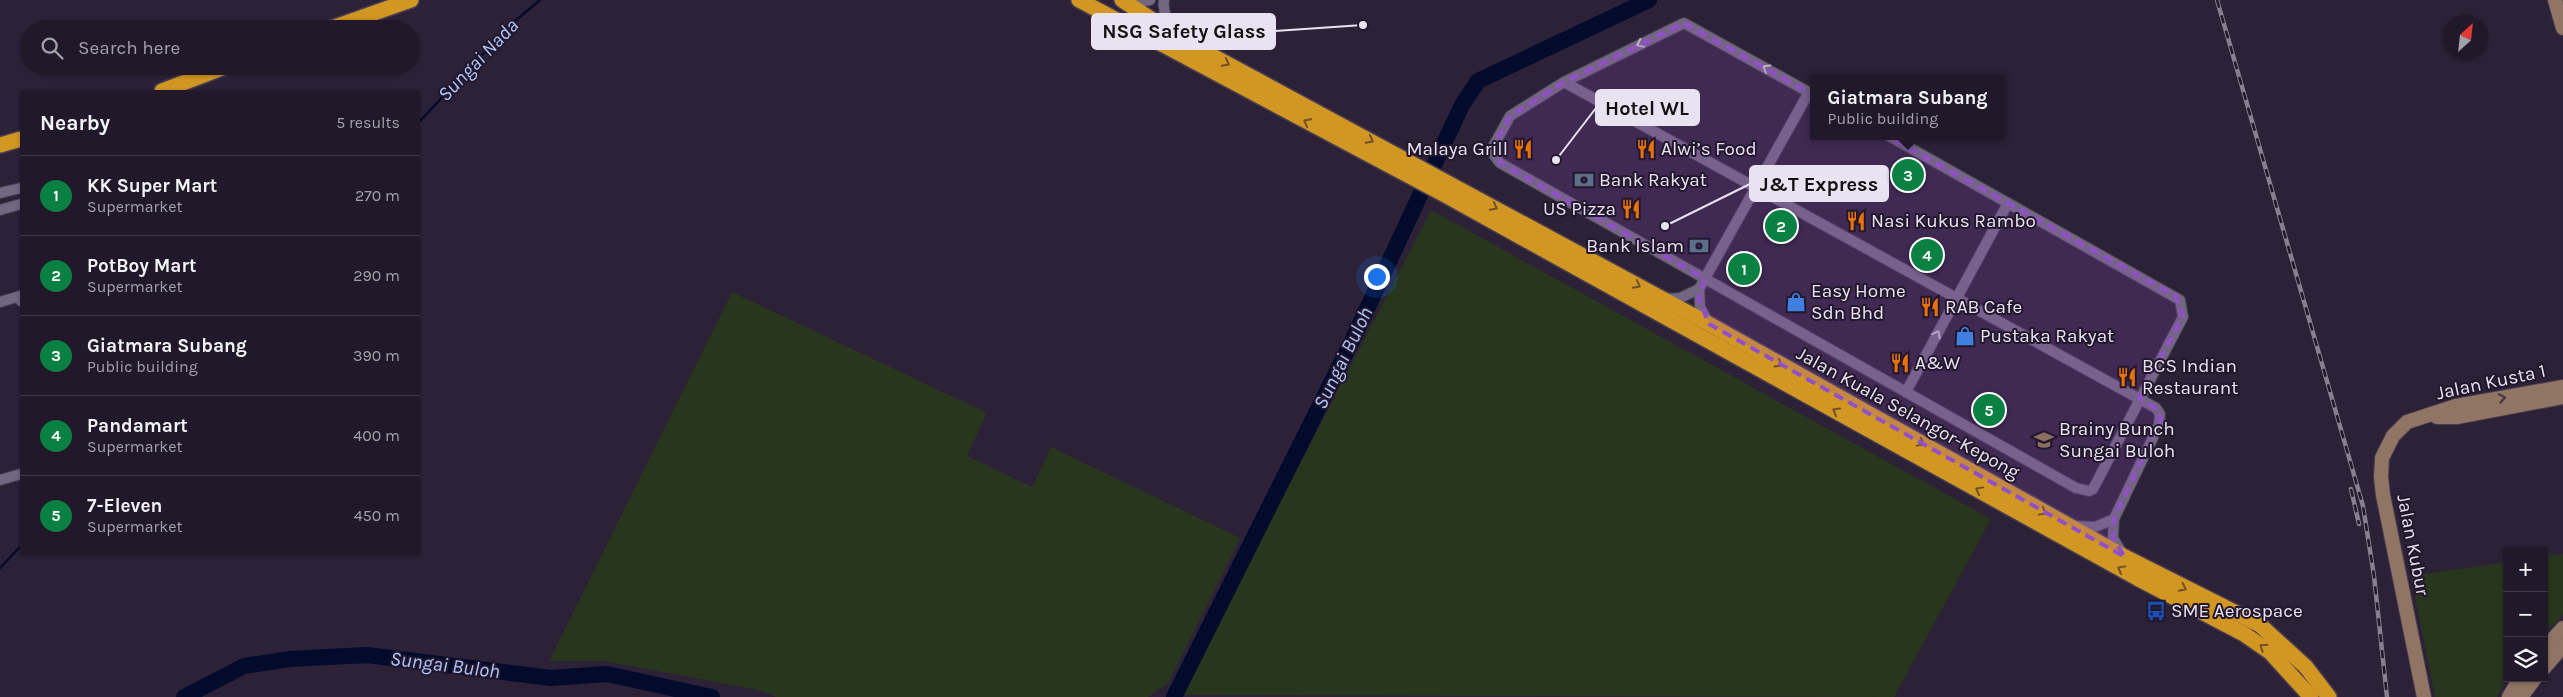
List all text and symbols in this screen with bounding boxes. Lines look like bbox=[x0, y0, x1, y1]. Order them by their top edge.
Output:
water label: Sungai Nada bbox=[433, 14, 523, 106]
callout: NSG Safety Glass bbox=[1092, 14, 1275, 49]
north arrow bbox=[2443, 15, 2488, 60]
search box bbox=[20, 20, 420, 75]
text: NSG Safety Glass bbox=[1102, 20, 1266, 43]
icon: search bbox=[38, 34, 66, 62]
text: Search here bbox=[78, 37, 180, 59]
one-way arrow bbox=[1636, 38, 1645, 48]
one-way arrow bbox=[1221, 57, 1230, 67]
one-way arrow bbox=[1763, 65, 1772, 75]
popup bbox=[1810, 75, 2005, 140]
text: Giatmara Subang bbox=[1828, 87, 1987, 109]
callout: Hotel WL bbox=[1596, 90, 1699, 125]
text: Hotel WL bbox=[1605, 97, 1689, 120]
text: Public building bbox=[1828, 109, 1938, 128]
text: Nearby bbox=[40, 111, 110, 135]
text: 5 results bbox=[336, 113, 400, 132]
one-way arrow bbox=[1304, 118, 1313, 128]
one-way arrow bbox=[1364, 133, 1373, 143]
place label: Malaya Grill bbox=[1406, 138, 1508, 160]
restaurant icon: Malaya Grill bbox=[1512, 138, 1534, 160]
restaurant icon: Alwi’s Food bbox=[1635, 138, 1657, 160]
place label: Alwi’s Food bbox=[1661, 138, 1757, 160]
pin: 3 bbox=[1892, 156, 1924, 194]
callout: J&T Express bbox=[1750, 166, 1888, 201]
bank icon: Bank Rakyat bbox=[1573, 169, 1595, 191]
place label: Bank Rakyat bbox=[1599, 169, 1707, 191]
text: J&T Express bbox=[1760, 173, 1878, 196]
text: KK Super Mart bbox=[87, 175, 217, 197]
text: 1 bbox=[53, 186, 59, 205]
text: 270 m bbox=[355, 186, 400, 205]
text: Supermarket bbox=[87, 197, 183, 216]
place label: US Pizza bbox=[1543, 198, 1616, 220]
restaurant icon: US Pizza bbox=[1620, 198, 1642, 220]
one-way arrow bbox=[1489, 201, 1498, 211]
pin: 2 bbox=[1765, 207, 1797, 245]
restaurant icon: Nasi Kukus Rambo bbox=[1845, 210, 1867, 232]
place label: Nasi Kukus Rambo bbox=[1871, 210, 2036, 232]
place label: Bank Islam bbox=[1586, 235, 1684, 257]
bank icon: Bank Islam bbox=[1688, 235, 1710, 257]
pin: 4 bbox=[1911, 236, 1943, 274]
pin: 1 bbox=[1728, 250, 1760, 288]
text: PotBoy Mart bbox=[87, 255, 196, 277]
your location bbox=[1364, 264, 1390, 290]
text: 2 bbox=[51, 266, 61, 285]
text: 290 m bbox=[353, 266, 400, 285]
text: Supermarket bbox=[87, 277, 183, 296]
one-way arrow bbox=[1632, 279, 1641, 289]
place label: Easy Home Sdn Bhd bbox=[1811, 280, 1906, 324]
shop icon: Easy Home Sdn Bhd bbox=[1785, 291, 1807, 313]
restaurant icon: RAB Cafe bbox=[1919, 296, 1941, 318]
place label: RAB Cafe bbox=[1945, 296, 2022, 318]
water label: Sungai Buloh bbox=[1308, 303, 1378, 413]
shop icon: Pustaka Rakyat bbox=[1954, 325, 1976, 347]
place label: Pustaka Rakyat bbox=[1980, 325, 2114, 347]
one-way arrow bbox=[1931, 330, 1941, 339]
text: Giatmara Subang bbox=[87, 335, 247, 357]
street label: Jalan Kuala Selangor-Kepong bbox=[1793, 342, 2024, 484]
text: 3 bbox=[51, 346, 61, 365]
text: 390 m bbox=[353, 346, 400, 365]
restaurant icon: A&W bbox=[1889, 352, 1911, 374]
place label: A&W bbox=[1915, 352, 1960, 374]
place label: BCS Indian Restaurant bbox=[2142, 355, 2238, 399]
text: Public building bbox=[87, 357, 198, 376]
one-way arrow bbox=[1774, 357, 1783, 367]
street label: Jalan Kusta 1 bbox=[2434, 360, 2548, 404]
restaurant icon: BCS Indian Restaurant bbox=[2116, 366, 2138, 388]
pin: 5 bbox=[1973, 391, 2005, 429]
one-way arrow bbox=[2498, 393, 2507, 403]
one-way arrow bbox=[1833, 408, 1842, 418]
text: Pandamart bbox=[87, 415, 188, 437]
place label: Brainy Bunch Sungai Buloh bbox=[2059, 418, 2175, 462]
text: 4 bbox=[51, 426, 61, 445]
text: 400 m bbox=[353, 426, 400, 445]
school or university icon: Brainy Bunch Sungai Buloh bbox=[2033, 429, 2055, 451]
text: Supermarket bbox=[87, 437, 183, 456]
one-way arrow bbox=[1915, 437, 1924, 447]
one-way arrow bbox=[1975, 486, 1984, 496]
street label: Jalan Kubur bbox=[2392, 493, 2434, 598]
text: 7-Eleven bbox=[87, 495, 162, 517]
one-way arrow bbox=[2038, 505, 2047, 515]
text: 5 bbox=[51, 506, 61, 525]
text: 450 m bbox=[354, 506, 400, 525]
text: Supermarket bbox=[87, 517, 183, 536]
map controls bbox=[2503, 547, 2548, 682]
button: + bbox=[2503, 547, 2548, 592]
one-way arrow bbox=[2117, 565, 2126, 575]
one-way arrow bbox=[2178, 582, 2187, 592]
button: − bbox=[2503, 592, 2548, 637]
bus stop icon: SME Aerospace bbox=[2145, 600, 2167, 622]
place label: SME Aerospace bbox=[2171, 600, 2303, 622]
button: layers bbox=[2503, 637, 2548, 682]
one-way arrow bbox=[2259, 644, 2269, 653]
water label: Sungai Buloh bbox=[389, 647, 501, 683]

